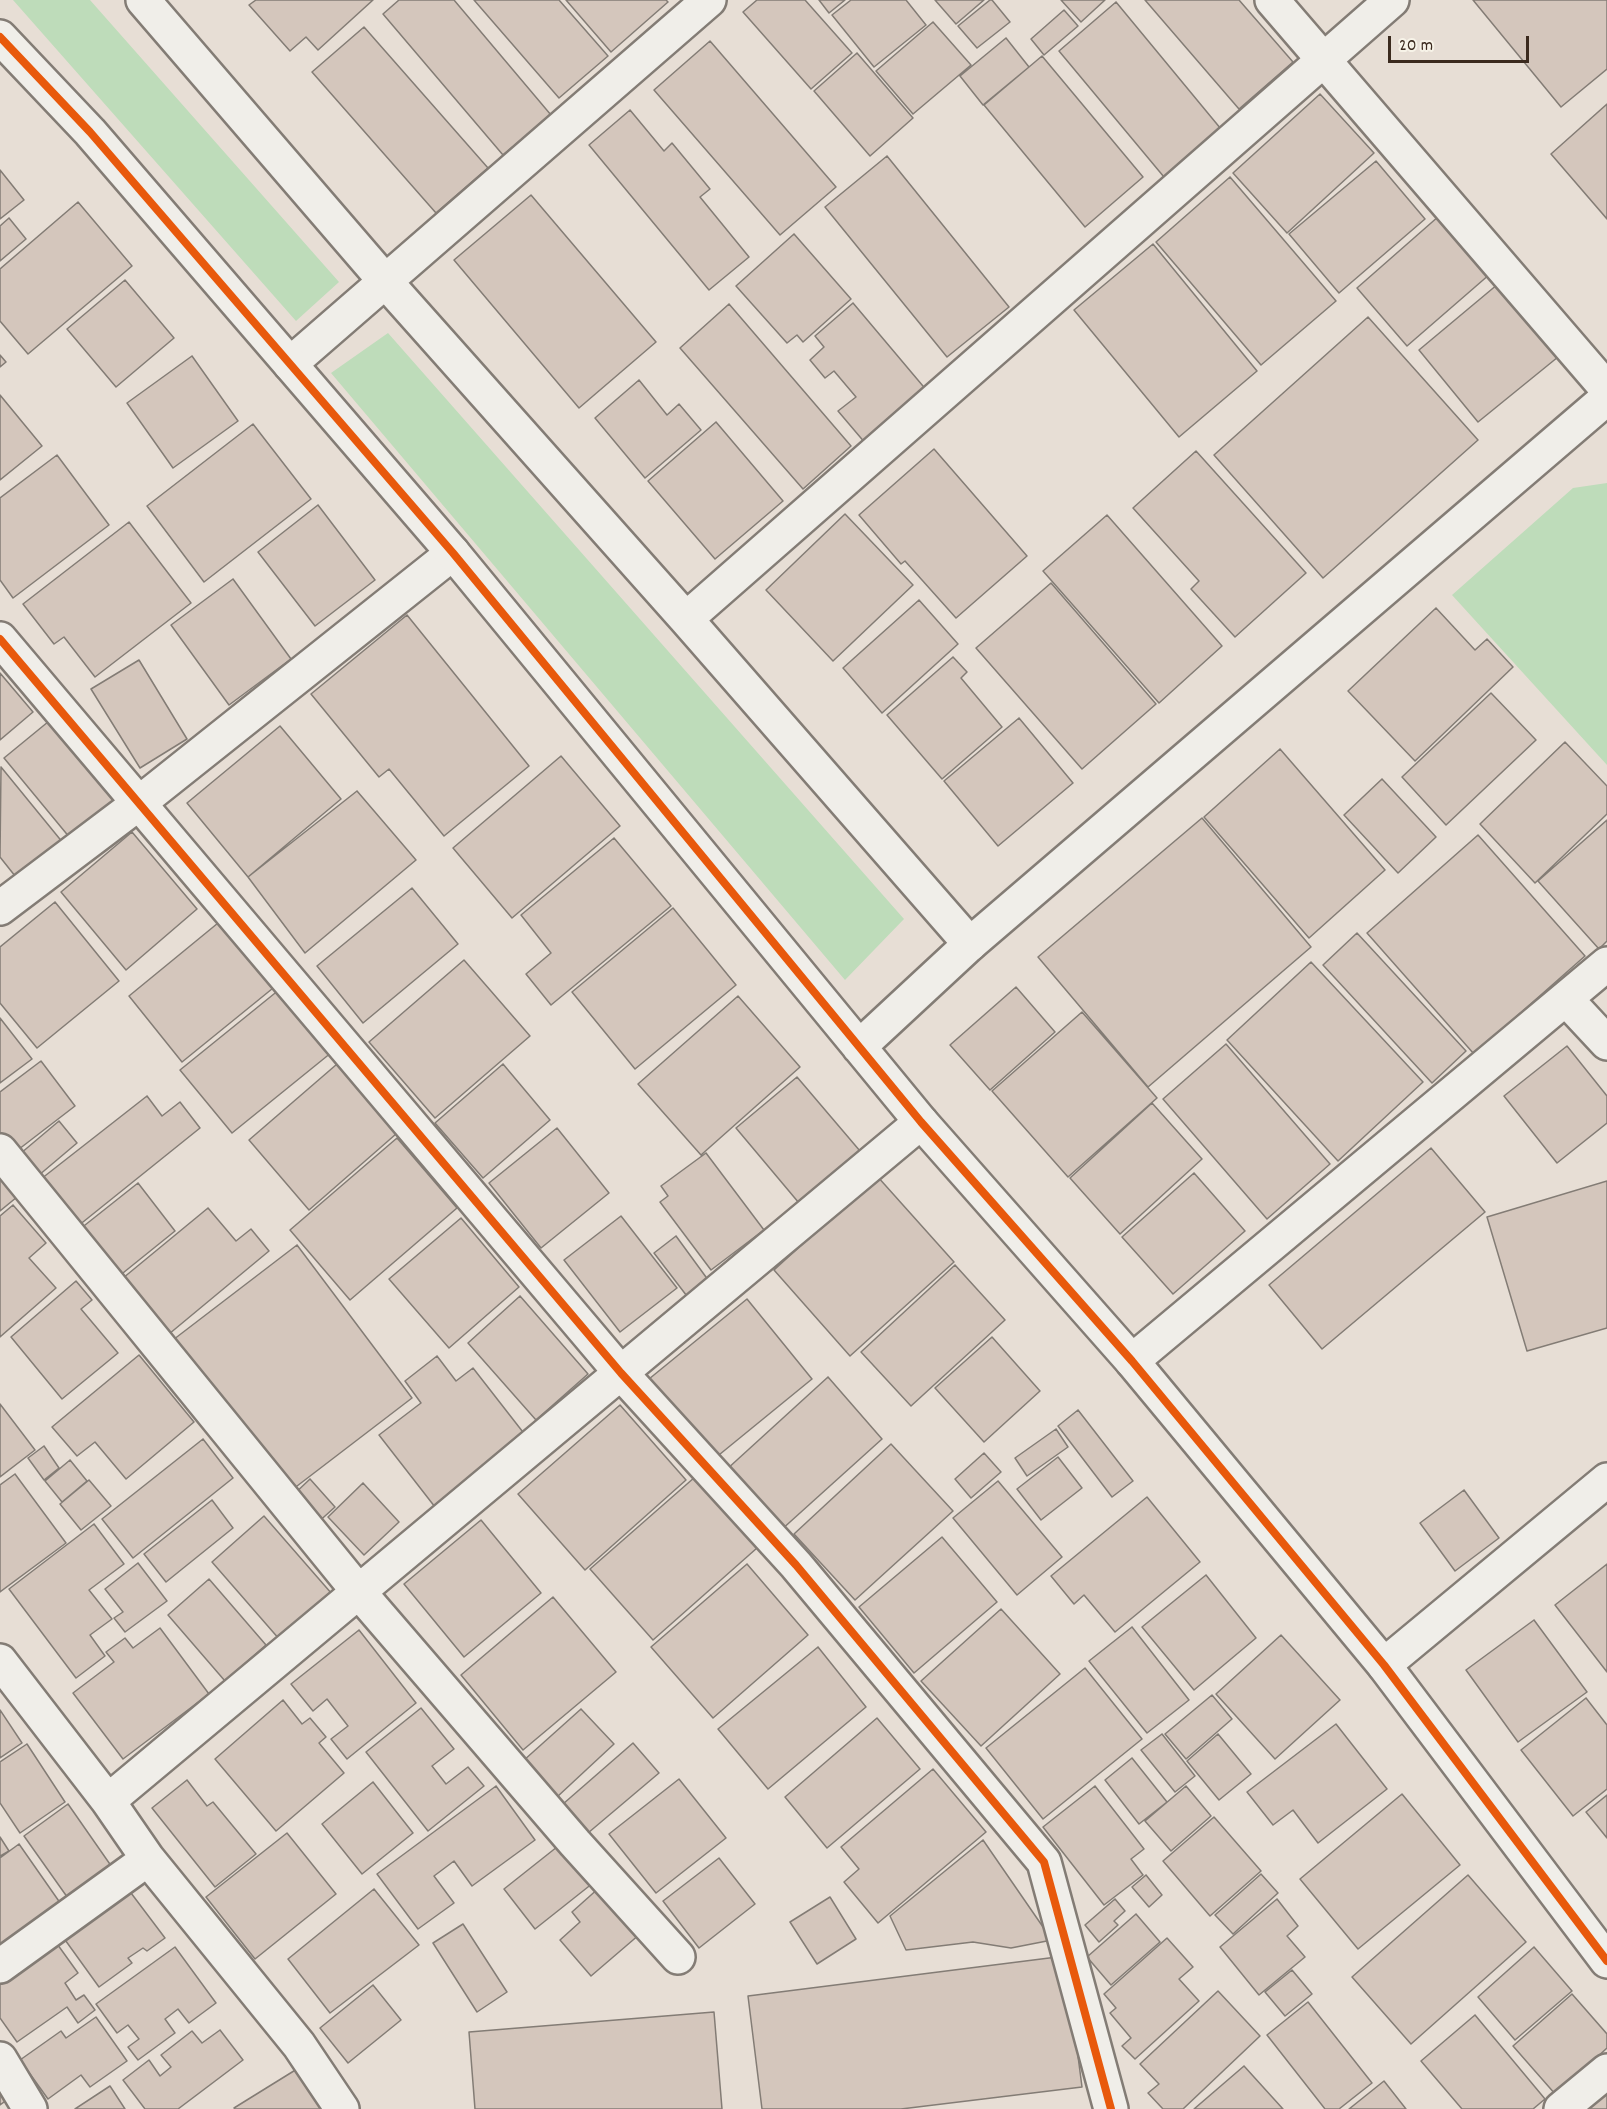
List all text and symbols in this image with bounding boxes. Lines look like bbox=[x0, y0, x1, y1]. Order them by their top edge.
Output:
scale bar bbox=[1391, 24, 1532, 62]
text: 20 m bbox=[1399, 34, 1433, 59]

